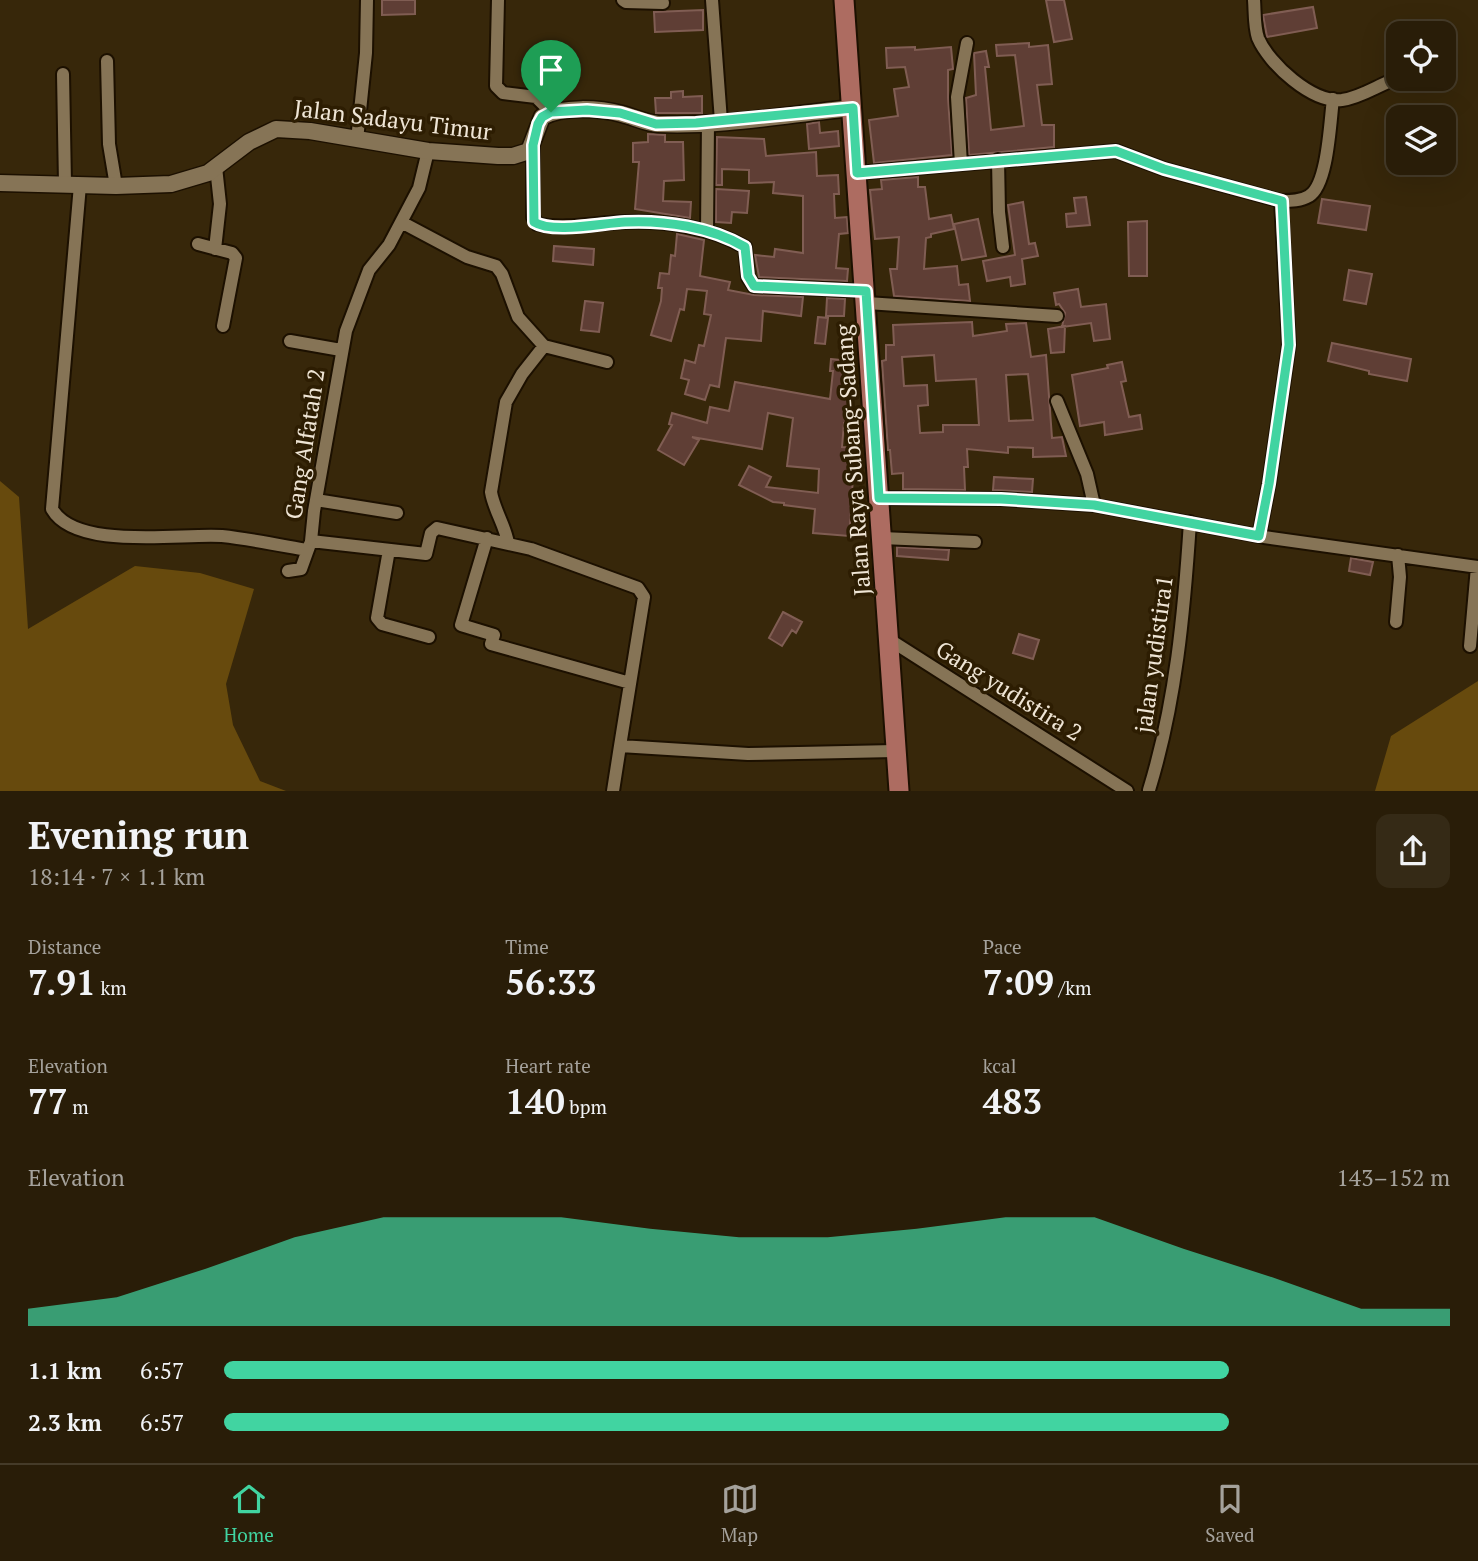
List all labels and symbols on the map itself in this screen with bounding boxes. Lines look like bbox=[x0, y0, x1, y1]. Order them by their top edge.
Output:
pin bbox=[521, 40, 581, 112]
street label: Jalan Sadayu Timur bbox=[292, 92, 494, 147]
street label: Jalan Raya Subang-Sadang bbox=[828, 323, 877, 597]
street label: Gang Alfatah 2 bbox=[277, 366, 332, 521]
street label: jalan yudistira1 bbox=[1127, 573, 1180, 735]
street label: Gang yudistira 2 bbox=[930, 633, 1088, 748]

